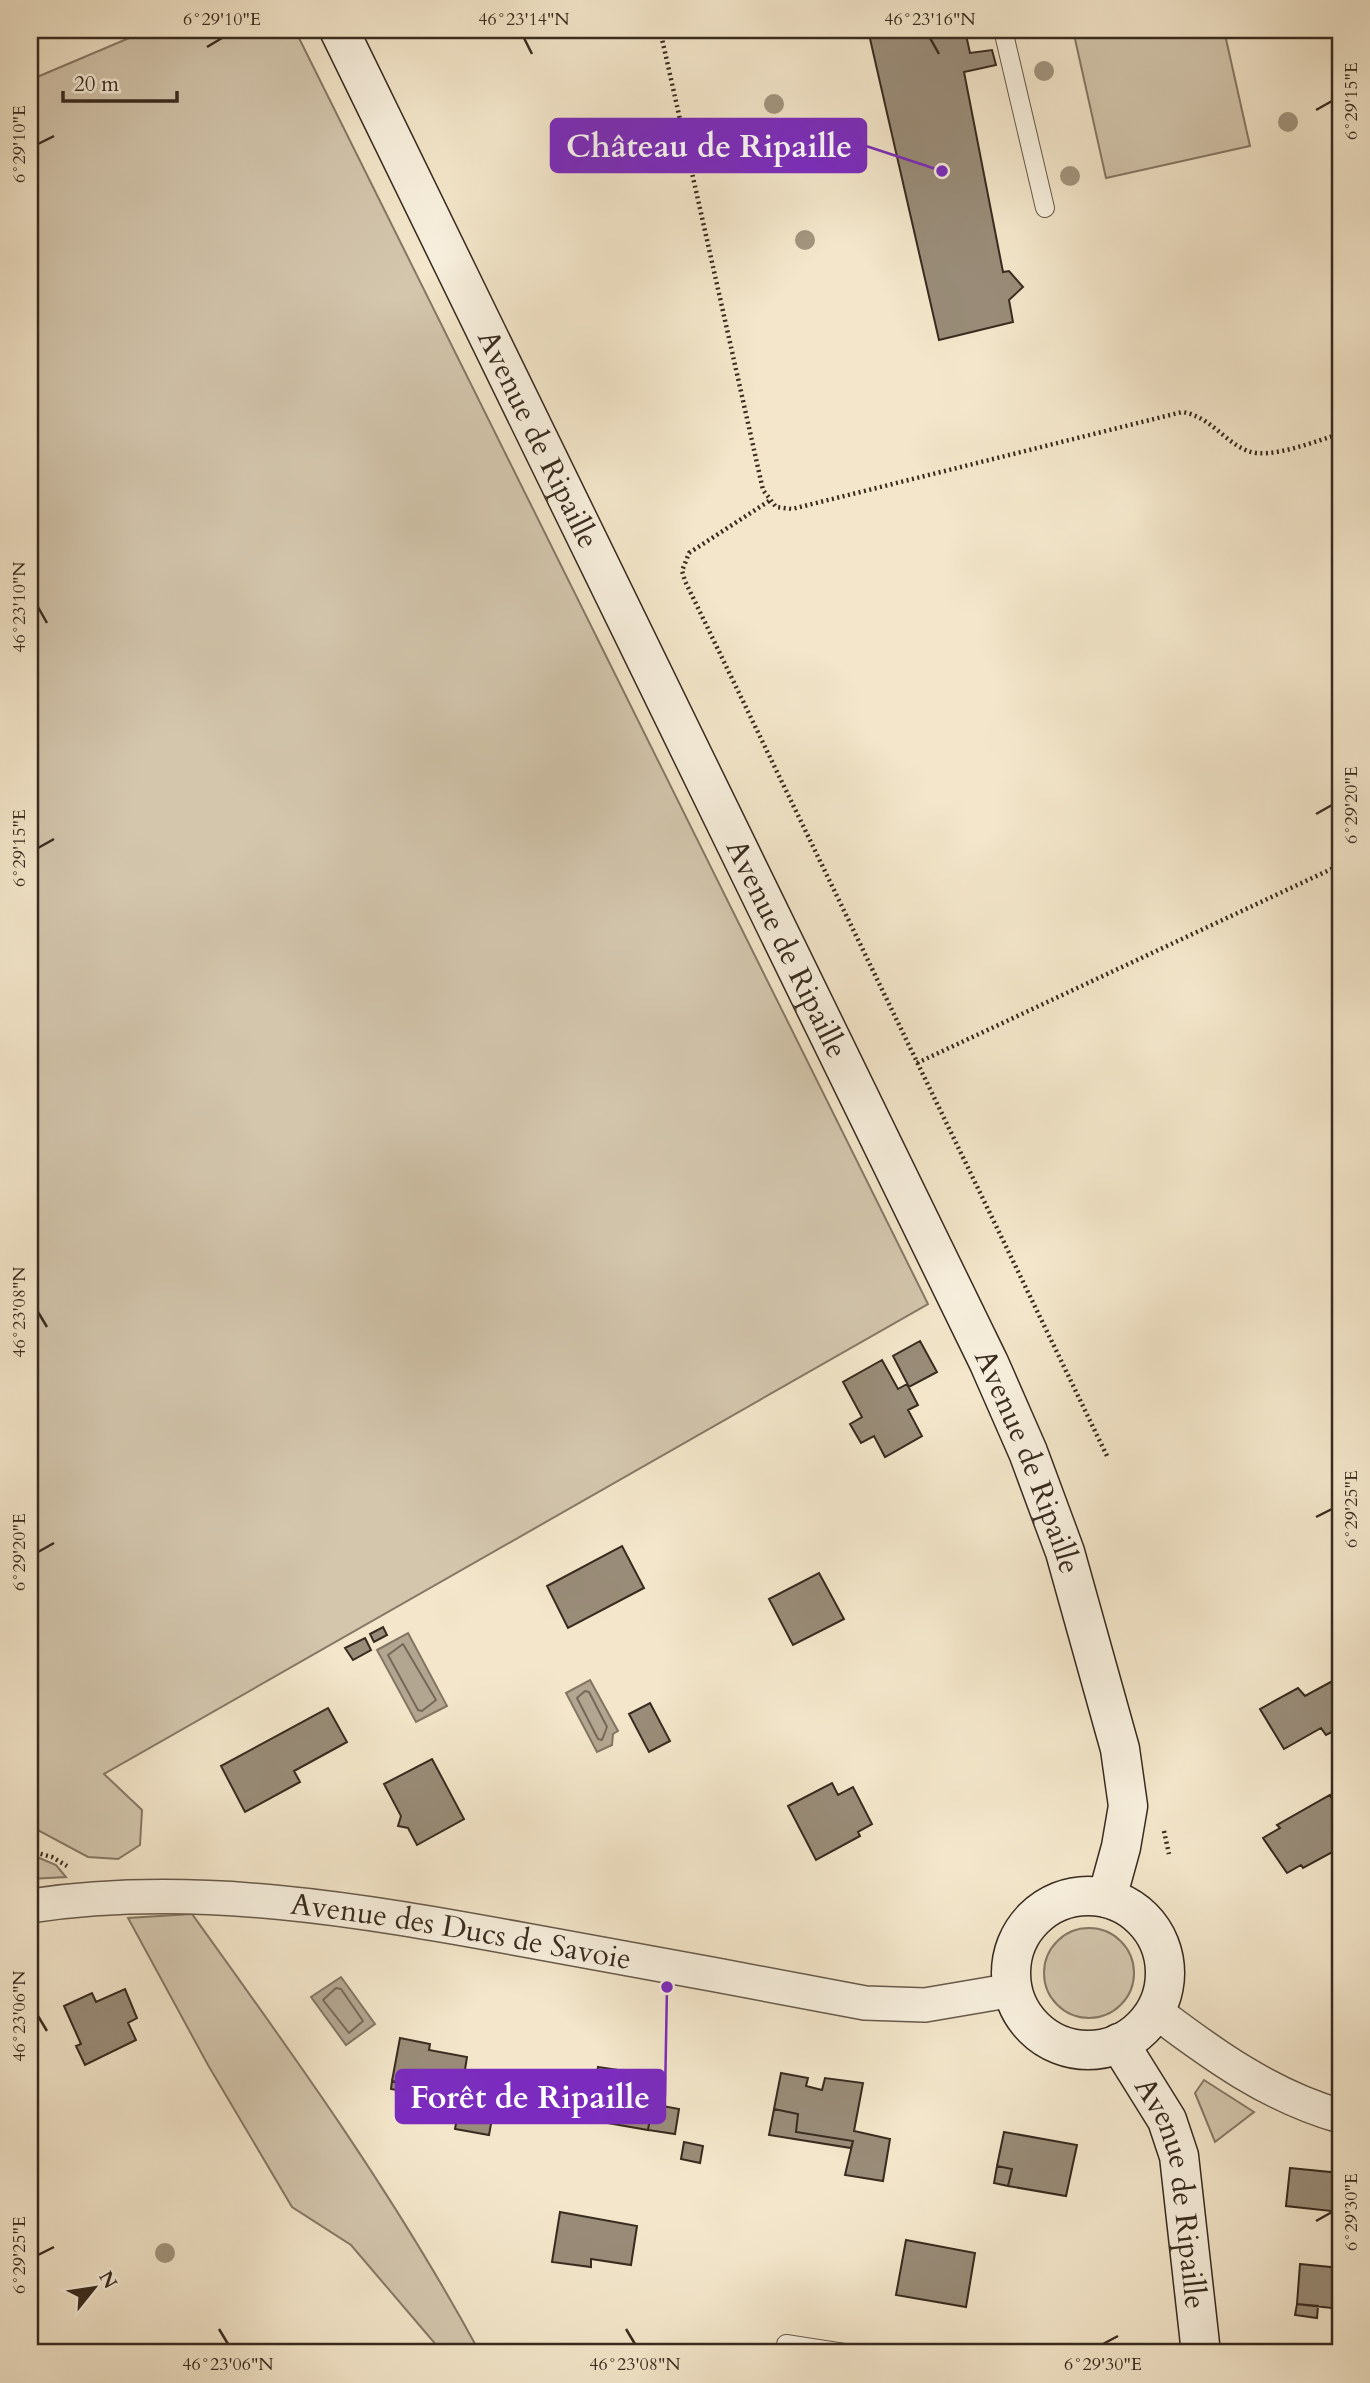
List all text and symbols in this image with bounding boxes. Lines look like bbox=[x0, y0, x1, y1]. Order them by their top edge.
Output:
text: 6°29'10"E bbox=[183, 7, 261, 32]
text: 46°23'14"N bbox=[478, 7, 570, 32]
text: 46°23'16"N bbox=[884, 7, 976, 32]
scale bar bbox=[63, 60, 177, 104]
text: 6°29'15"E bbox=[1339, 62, 1364, 140]
text: 20 m bbox=[74, 70, 119, 99]
text: 6°29'10"E bbox=[7, 105, 32, 183]
callout: Château de Ripaille bbox=[551, 119, 866, 172]
text: Château de Ripaille bbox=[566, 125, 852, 169]
street label: Avenue de Ripaille bbox=[468, 323, 609, 555]
text: 46°23'10"N bbox=[7, 561, 32, 653]
text: 6°29'20"E bbox=[1339, 766, 1364, 844]
text: 6°29'15"E bbox=[7, 809, 32, 887]
street label: Avenue de Ripaille bbox=[716, 832, 858, 1065]
text: 46°23'08"N bbox=[7, 1266, 32, 1358]
street label: Avenue de Ripaille bbox=[965, 1342, 1091, 1578]
text: 6°29'25"E bbox=[1339, 1470, 1364, 1548]
text: 6°29'20"E bbox=[7, 1513, 32, 1591]
street label: Avenue des Ducs de Savoie bbox=[289, 1883, 635, 1980]
text: 46°23'06"N bbox=[7, 1970, 32, 2062]
street label: Avenue de Ripaille bbox=[1125, 2069, 1216, 2311]
callout: Forêt de Ripaille bbox=[396, 2070, 665, 2123]
text: Forêt de Ripaille bbox=[410, 2076, 650, 2120]
text: 6°29'30"E bbox=[1339, 2173, 1364, 2251]
text: 6°29'25"E bbox=[7, 2216, 32, 2294]
north arrow bbox=[60, 2254, 130, 2324]
text: N bbox=[92, 2266, 123, 2294]
text: 46°23'06"N bbox=[182, 2352, 274, 2377]
text: 46°23'08"N bbox=[589, 2352, 681, 2377]
text: 6°29'30"E bbox=[1064, 2352, 1142, 2377]

